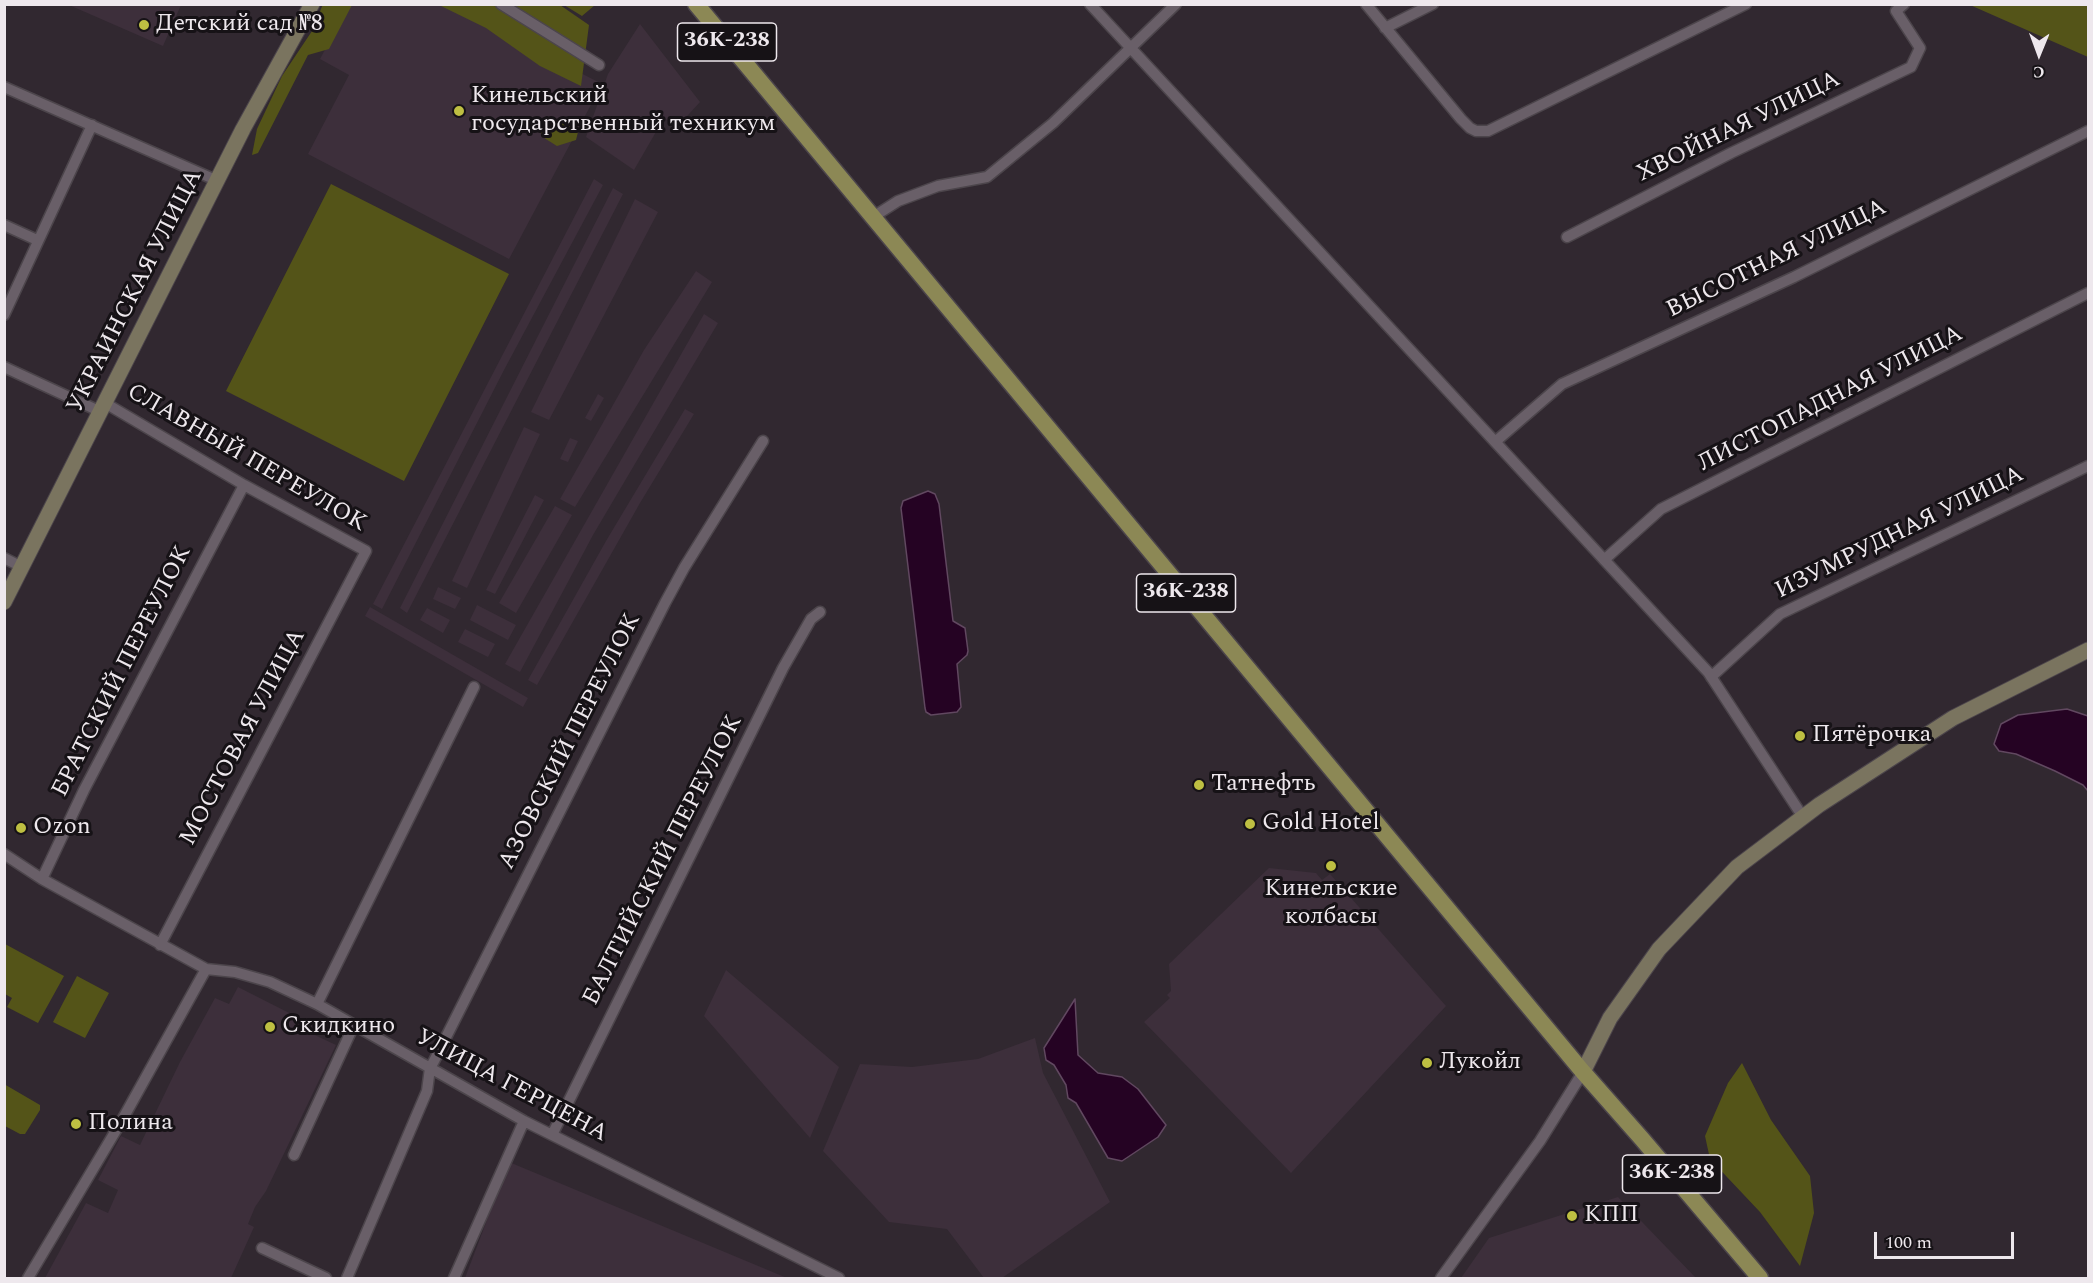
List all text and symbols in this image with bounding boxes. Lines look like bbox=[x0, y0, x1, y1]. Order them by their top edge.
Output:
place label: Детский сад №8 bbox=[156, 11, 323, 39]
marker: Детский сад №8 bbox=[137, 18, 151, 32]
road number: 36К-238 bbox=[678, 23, 777, 61]
north arrow bbox=[2009, 24, 2069, 84]
text: С bbox=[2033, 60, 2045, 84]
street label: ХВОЙНАЯ УЛИЦА bbox=[1633, 66, 1845, 190]
place label: Кинельский государственный техникум bbox=[471, 83, 775, 139]
marker: Кинельский государственный техникум bbox=[452, 104, 466, 118]
street label: УКРАИНСКАЯ УЛИЦА bbox=[62, 165, 210, 419]
street label: ВЫСОТНАЯ УЛИЦА bbox=[1662, 194, 1892, 326]
street label: ЛИСТОПАДНАЯ УЛИЦА bbox=[1694, 321, 1968, 479]
street label: СЛАВНЫЙ ПЕРЕУЛОК bbox=[121, 379, 371, 539]
street label: ИЗУМРУДНАЯ УЛИЦА bbox=[1771, 461, 2029, 607]
street label: БРАТСКИЙ ПЕРЕУЛОК bbox=[47, 542, 199, 802]
road number: 36К-238 bbox=[1136, 574, 1236, 612]
street label: АЗОВСКИЙ ПЕРЕУЛОК bbox=[494, 609, 648, 875]
street label: МОСТОВАЯ УЛИЦА bbox=[175, 625, 313, 851]
street label: БАЛТИЙСКИЙ ПЕРЕУЛОК bbox=[578, 711, 750, 1011]
place label: Пятёрочка bbox=[1812, 722, 1931, 750]
marker: Пятёрочка bbox=[1793, 729, 1807, 743]
place label: Татнефть bbox=[1211, 771, 1316, 799]
marker: Татнефть bbox=[1192, 778, 1206, 792]
place label: Gold Hotel bbox=[1262, 810, 1379, 838]
place label: Ozon bbox=[33, 814, 91, 842]
marker: Gold Hotel bbox=[1243, 817, 1257, 831]
marker: Ozon bbox=[14, 821, 28, 835]
marker: Кинельские колбасы bbox=[1324, 859, 1338, 873]
place label: Кинельские колбасы bbox=[1264, 876, 1398, 932]
place label: Скидкино bbox=[282, 1013, 395, 1041]
marker: Скидкино bbox=[263, 1020, 277, 1034]
street label: УЛИЦА ГЕРЦЕНА bbox=[410, 1024, 612, 1150]
place label: Лукойл bbox=[1439, 1049, 1521, 1077]
marker: Лукойл bbox=[1420, 1056, 1434, 1070]
place label: Полина bbox=[88, 1110, 173, 1138]
marker: Полина bbox=[69, 1117, 83, 1131]
road number: 36К-238 bbox=[1622, 1155, 1722, 1193]
place label: КПП bbox=[1584, 1202, 1639, 1230]
marker: КПП bbox=[1565, 1209, 1579, 1223]
scale bar bbox=[1877, 1220, 2016, 1258]
text: 100 m bbox=[1885, 1229, 1932, 1256]

